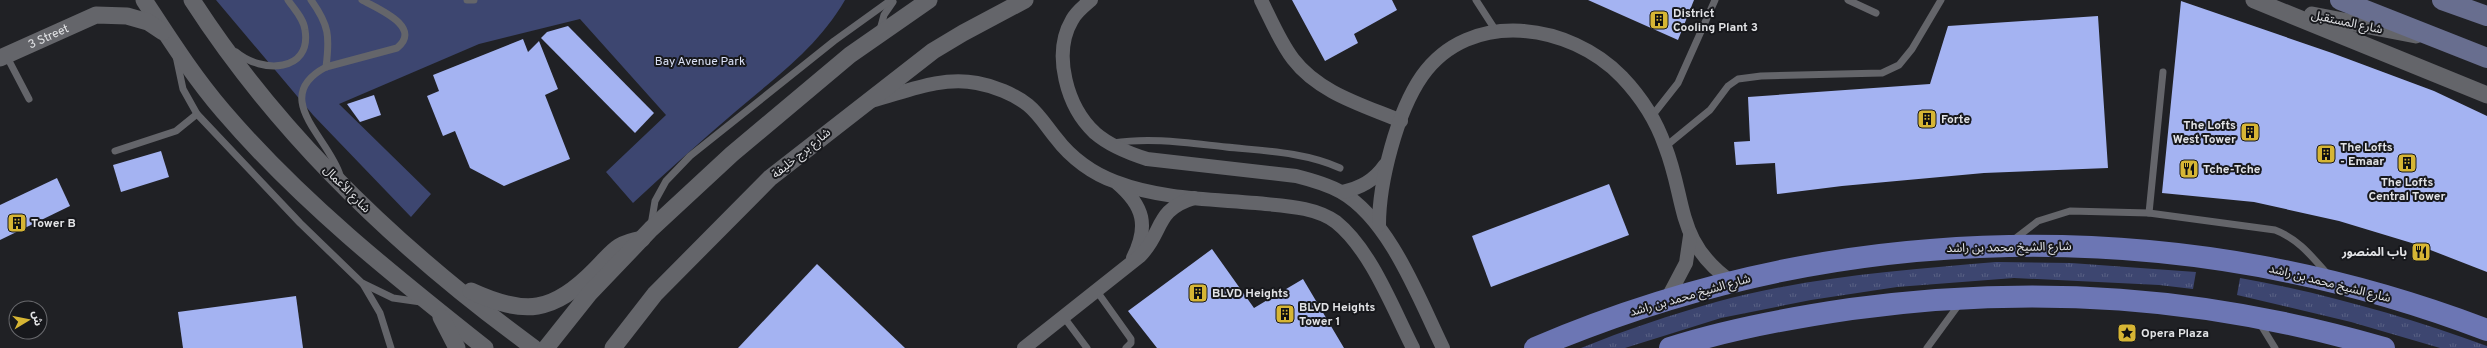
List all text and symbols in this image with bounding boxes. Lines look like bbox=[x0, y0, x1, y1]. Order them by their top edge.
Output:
place label: District Cooling Plant 3 bbox=[1673, 6, 1758, 36]
street label: شارع المستقبل bbox=[2310, 8, 2384, 38]
building icon: District Cooling Plant 3 bbox=[1648, 9, 1670, 31]
street label: 3 Street bbox=[26, 21, 72, 53]
park label: Bay Avenue Park bbox=[655, 54, 745, 70]
building icon: Forte bbox=[1916, 108, 1938, 130]
place label: Forte bbox=[1941, 112, 1970, 128]
place label: The Lofts West Tower bbox=[2173, 118, 2236, 148]
building icon: The Lofts West Tower bbox=[2239, 121, 2261, 143]
street label: شارع برج خليفة bbox=[769, 125, 834, 183]
place label: The Lofts - Emaar bbox=[2340, 140, 2393, 170]
building icon: The Lofts - Emaar bbox=[2315, 143, 2337, 165]
building icon: The Lofts Central Tower bbox=[2396, 152, 2418, 174]
restaurant icon: Tche-Tche bbox=[2178, 158, 2200, 180]
place label: Tche-Tche bbox=[2203, 162, 2261, 178]
street label: شارع الأعمال bbox=[319, 163, 373, 217]
place label: The Lofts Central Tower bbox=[2368, 175, 2446, 205]
building icon: Tower B bbox=[6, 212, 28, 234]
place label: Tower B bbox=[31, 216, 76, 232]
street label: شارع الشيخ محمد بن راشد bbox=[1946, 239, 2072, 257]
restaurant icon: باب المنصور bbox=[2410, 241, 2432, 263]
place label: باب المنصور bbox=[2341, 245, 2407, 261]
street label: شارع الشيخ محمد بن راشد bbox=[2267, 261, 2392, 307]
street label: شارع الشيخ محمد بن راشد bbox=[1628, 271, 1753, 321]
building icon: BLVD Heights bbox=[1187, 282, 1209, 304]
place label: BLVD Heights bbox=[1212, 286, 1289, 302]
north arrow bbox=[8, 300, 48, 340]
place label: BLVD Heights Tower 1 bbox=[1299, 300, 1376, 330]
building icon: BLVD Heights Tower 1 bbox=[1274, 303, 1296, 325]
text: ش bbox=[29, 310, 45, 327]
place icon: Opera Plaza bbox=[2116, 322, 2138, 344]
place label: Opera Plaza bbox=[2141, 326, 2209, 342]

